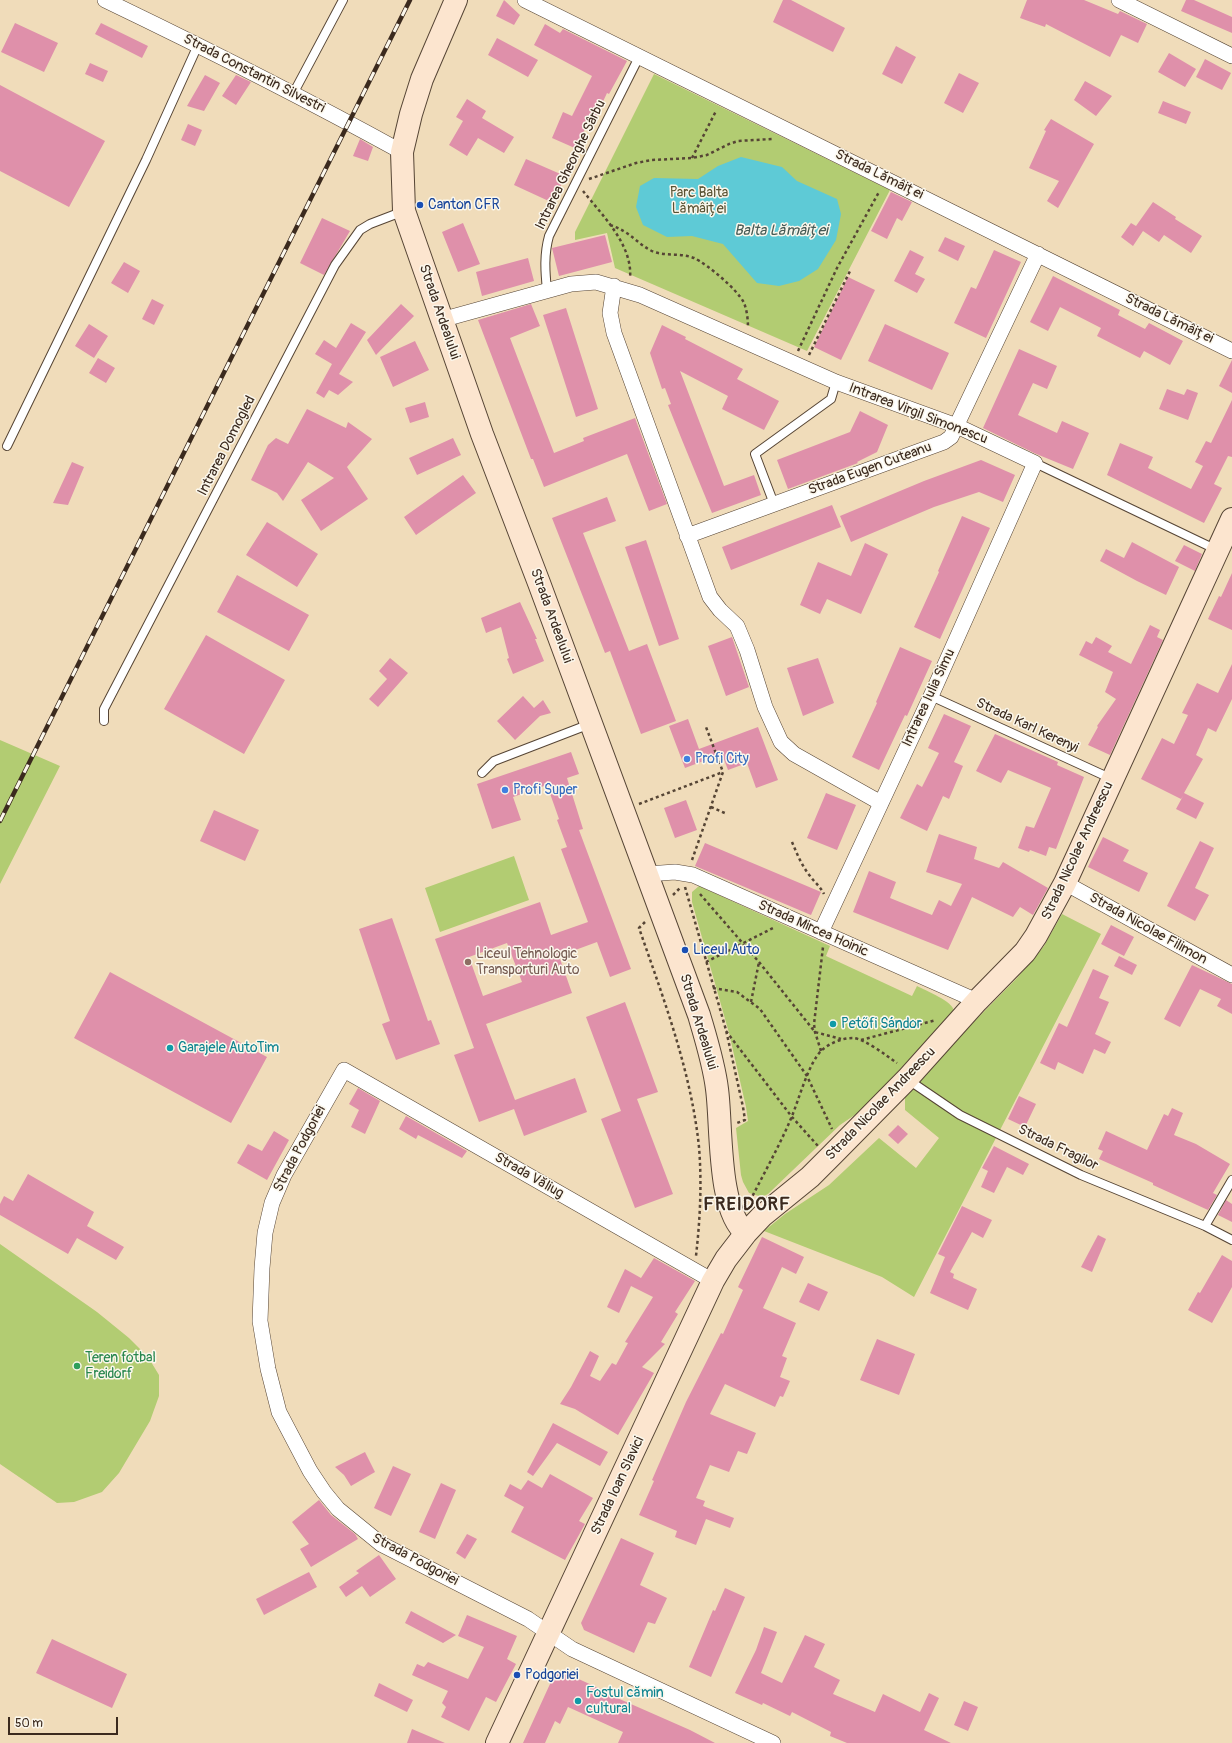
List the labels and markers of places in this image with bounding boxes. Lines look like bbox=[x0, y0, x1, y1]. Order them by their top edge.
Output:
place label: Canton CFR bbox=[428, 197, 500, 213]
marker: Canton CFR bbox=[415, 200, 425, 210]
place label: Profi City bbox=[695, 751, 749, 767]
marker: Profi City bbox=[682, 754, 692, 764]
place label: Profi Super bbox=[513, 782, 578, 798]
marker: Profi Super bbox=[500, 785, 510, 795]
place label: Liceul Auto bbox=[693, 942, 760, 958]
marker: Liceul Auto bbox=[680, 945, 690, 955]
place label: Liceul Tehnologic Transporturi Auto bbox=[476, 946, 579, 978]
marker: Liceul Tehnologic Transporturi Auto bbox=[463, 957, 473, 967]
place label: Petőfi Sándor bbox=[841, 1016, 922, 1032]
marker: Petőfi Sándor bbox=[828, 1019, 838, 1029]
place label: Garajele AutoTim bbox=[178, 1040, 279, 1056]
marker: Garajele AutoTim bbox=[165, 1043, 175, 1053]
place label: Teren fotbal Freidorf bbox=[85, 1350, 156, 1382]
marker: Teren fotbal Freidorf bbox=[72, 1361, 82, 1371]
place label: Podgoriei bbox=[525, 1667, 578, 1683]
marker: Podgoriei bbox=[512, 1670, 522, 1680]
place label: Fostul cămin cultural bbox=[586, 1685, 664, 1718]
marker: Fostul cămin cultural bbox=[573, 1696, 583, 1706]

